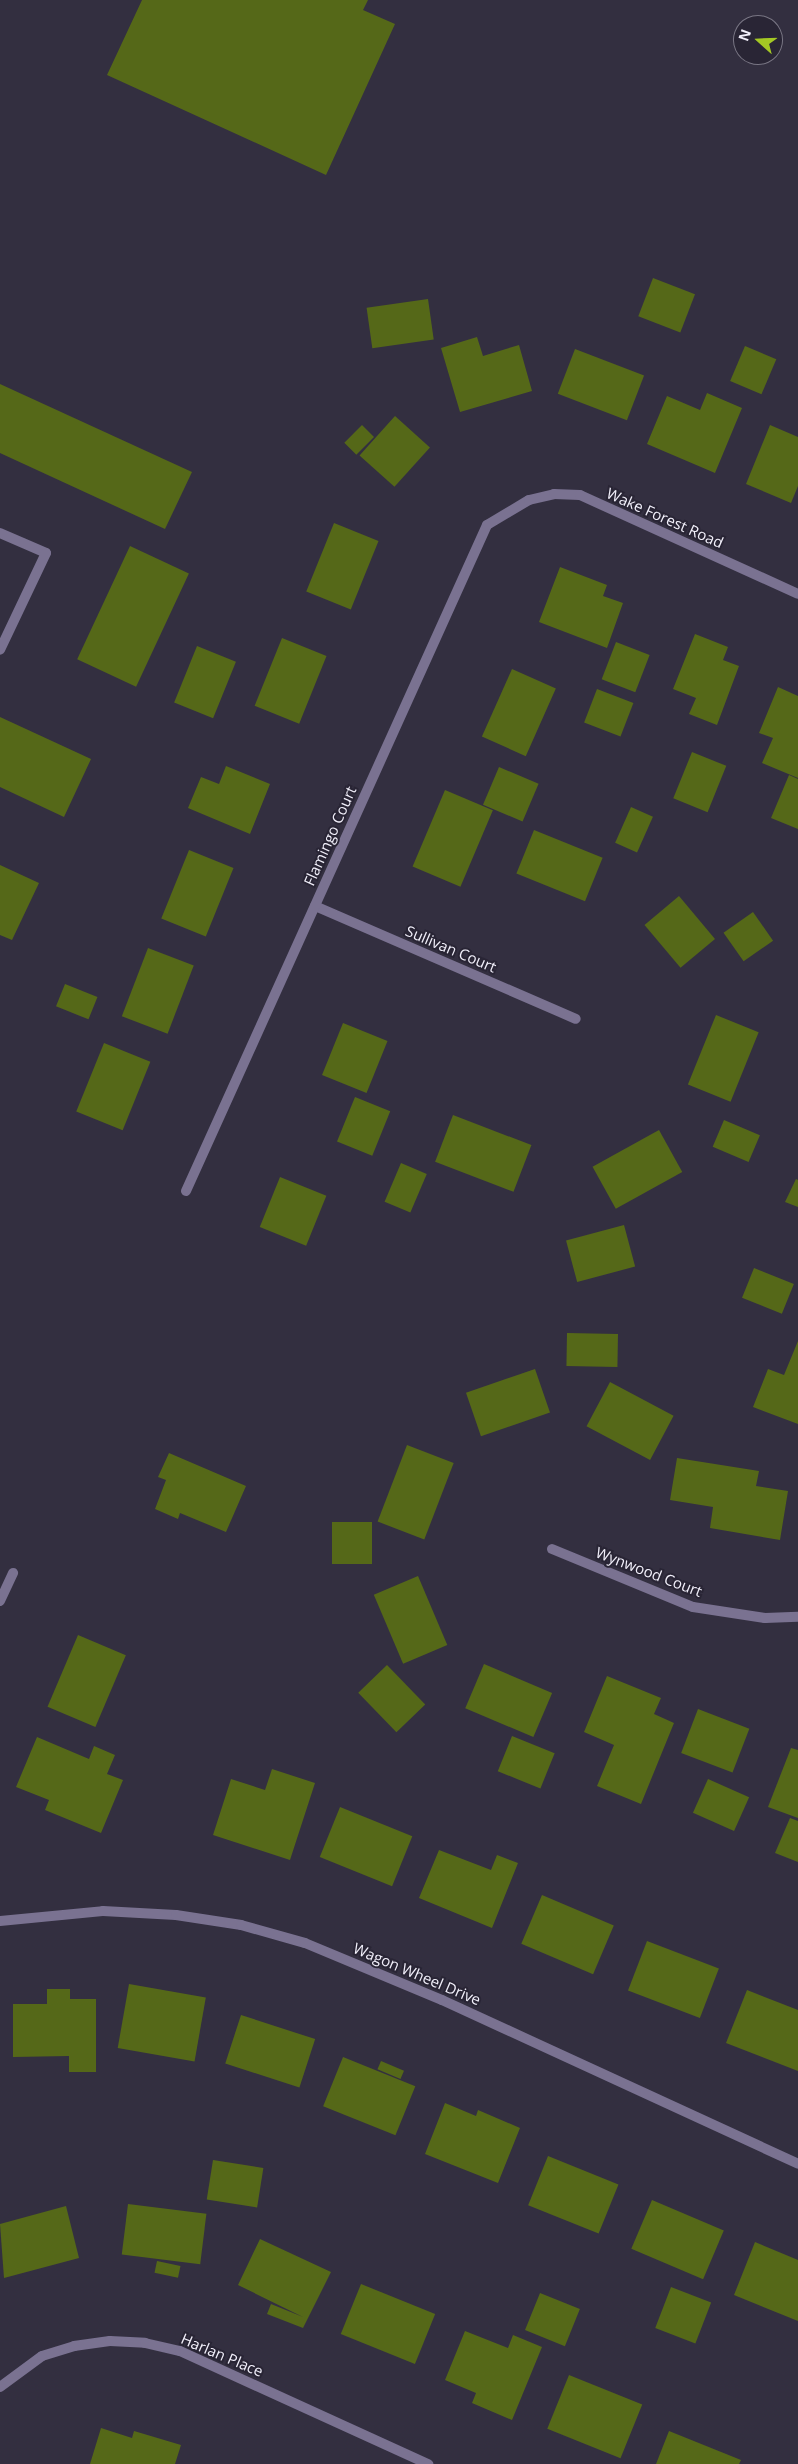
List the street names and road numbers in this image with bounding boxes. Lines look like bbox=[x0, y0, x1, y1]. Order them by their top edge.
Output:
street label: Wake Forest Road bbox=[604, 484, 726, 552]
street label: Flamingo Court bbox=[300, 783, 360, 889]
street label: Sullivan Court bbox=[403, 922, 499, 976]
street label: Wynwood Court bbox=[593, 1543, 705, 1601]
street label: Wagon Wheel Drive bbox=[351, 1939, 483, 2009]
street label: Harlan Place bbox=[178, 2330, 266, 2380]

